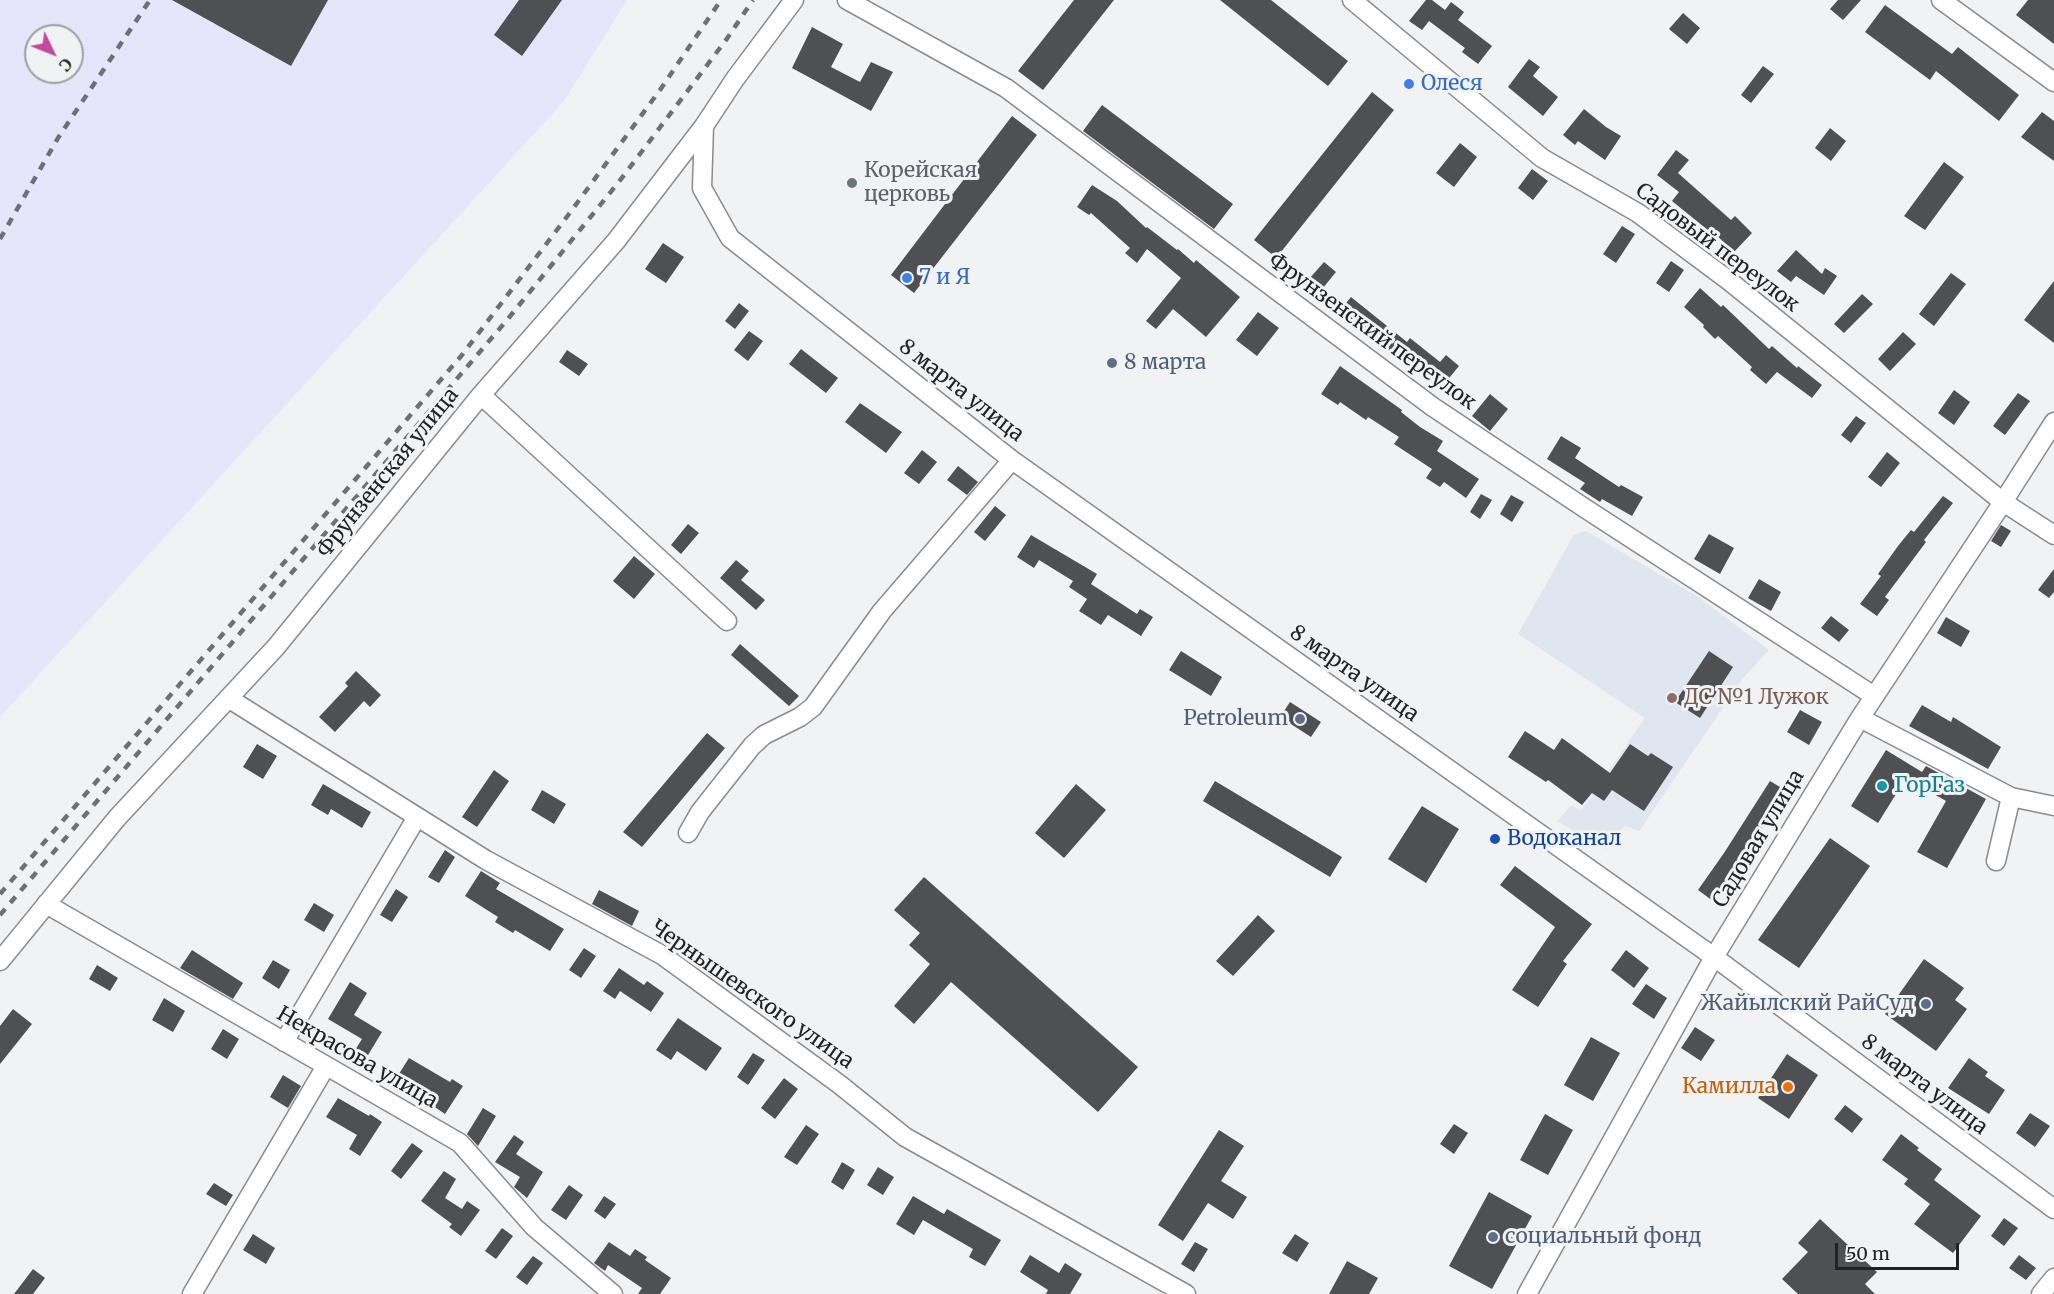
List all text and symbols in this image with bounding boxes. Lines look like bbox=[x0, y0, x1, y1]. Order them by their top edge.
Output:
north arrow bbox=[24, 24, 84, 84]
text: С bbox=[55, 54, 77, 76]
place label: Олеся bbox=[1421, 71, 1483, 97]
marker: Олеся bbox=[1402, 77, 1416, 91]
place label: Корейская церковь bbox=[864, 158, 977, 208]
marker: Корейская церковь bbox=[845, 176, 859, 190]
street label: Садовый переулок bbox=[1630, 178, 1804, 318]
street label: Фрунзенский переулок bbox=[1263, 248, 1481, 416]
place label: 7 и Я bbox=[919, 265, 971, 291]
marker: 7 и Я bbox=[900, 271, 914, 285]
street label: 8 марта улица bbox=[894, 334, 1028, 448]
place label: 8 марта bbox=[1124, 350, 1206, 376]
marker: 8 марта bbox=[1105, 356, 1119, 370]
street label: Фрунзенская улица bbox=[312, 383, 464, 563]
street label: 8 марта улица bbox=[1285, 620, 1423, 728]
place label: ДС №1 Лужок bbox=[1684, 685, 1829, 711]
marker: ДС №1 Лужок bbox=[1665, 691, 1679, 705]
place label: Petroleum bbox=[1183, 706, 1288, 732]
marker: Petroleum bbox=[1293, 712, 1307, 726]
street label: Садовая улица bbox=[1708, 766, 1810, 912]
place label: ГорГаз bbox=[1894, 773, 1965, 799]
marker: ГорГаз bbox=[1875, 779, 1889, 793]
place label: Водоканал bbox=[1507, 826, 1621, 852]
marker: Водоканал bbox=[1488, 832, 1502, 846]
street label: Чернышевского улица bbox=[646, 915, 858, 1075]
place label: Жайылский РайСуд bbox=[1701, 991, 1914, 1017]
marker: Жайылский РайСуд bbox=[1919, 997, 1933, 1011]
street label: Некрасова улица bbox=[272, 1002, 442, 1114]
street label: 8 марта улица bbox=[1856, 1029, 1992, 1141]
place label: Камилла bbox=[1682, 1074, 1776, 1100]
marker: Камилла bbox=[1781, 1080, 1795, 1094]
place label: социальный фонд bbox=[1505, 1224, 1702, 1250]
marker: социальный фонд bbox=[1486, 1230, 1500, 1244]
scale bar bbox=[1838, 1231, 1962, 1269]
text: 50 m bbox=[1846, 1242, 1890, 1265]

